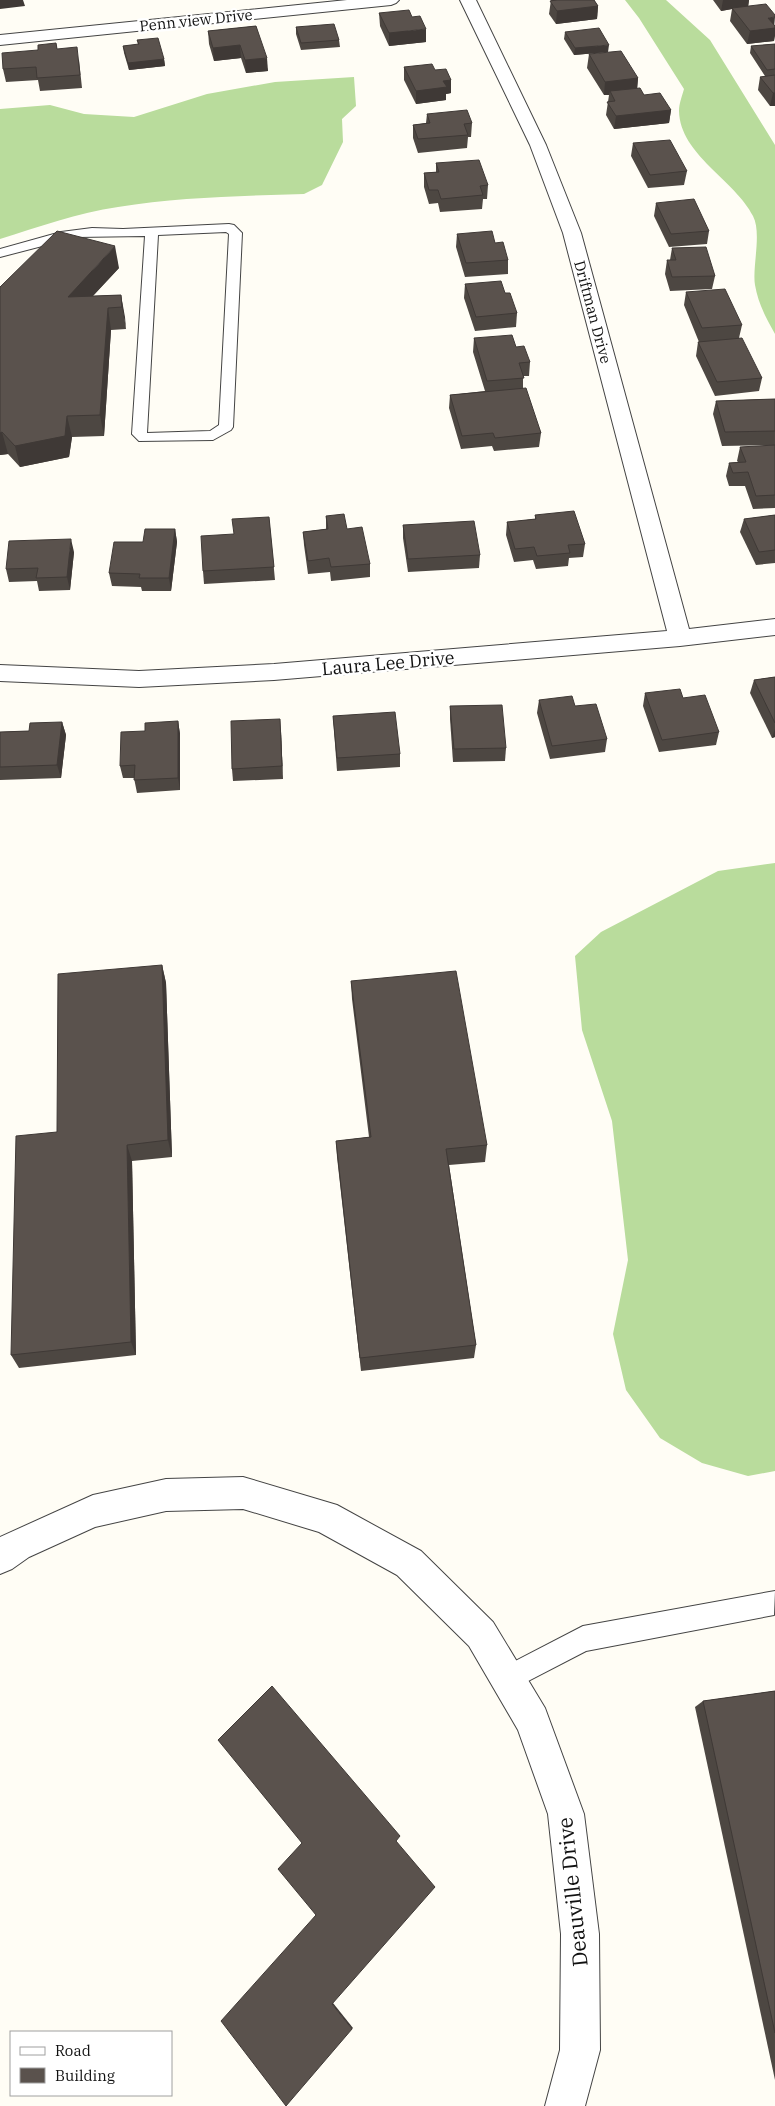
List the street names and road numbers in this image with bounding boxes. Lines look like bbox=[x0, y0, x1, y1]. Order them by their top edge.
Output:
street label: Penn view Drive bbox=[139, 5, 253, 35]
street label: Driftman Drive bbox=[570, 258, 616, 366]
street label: Laura Lee Drive bbox=[321, 646, 455, 680]
street label: Deauville Drive bbox=[550, 1816, 594, 1968]

